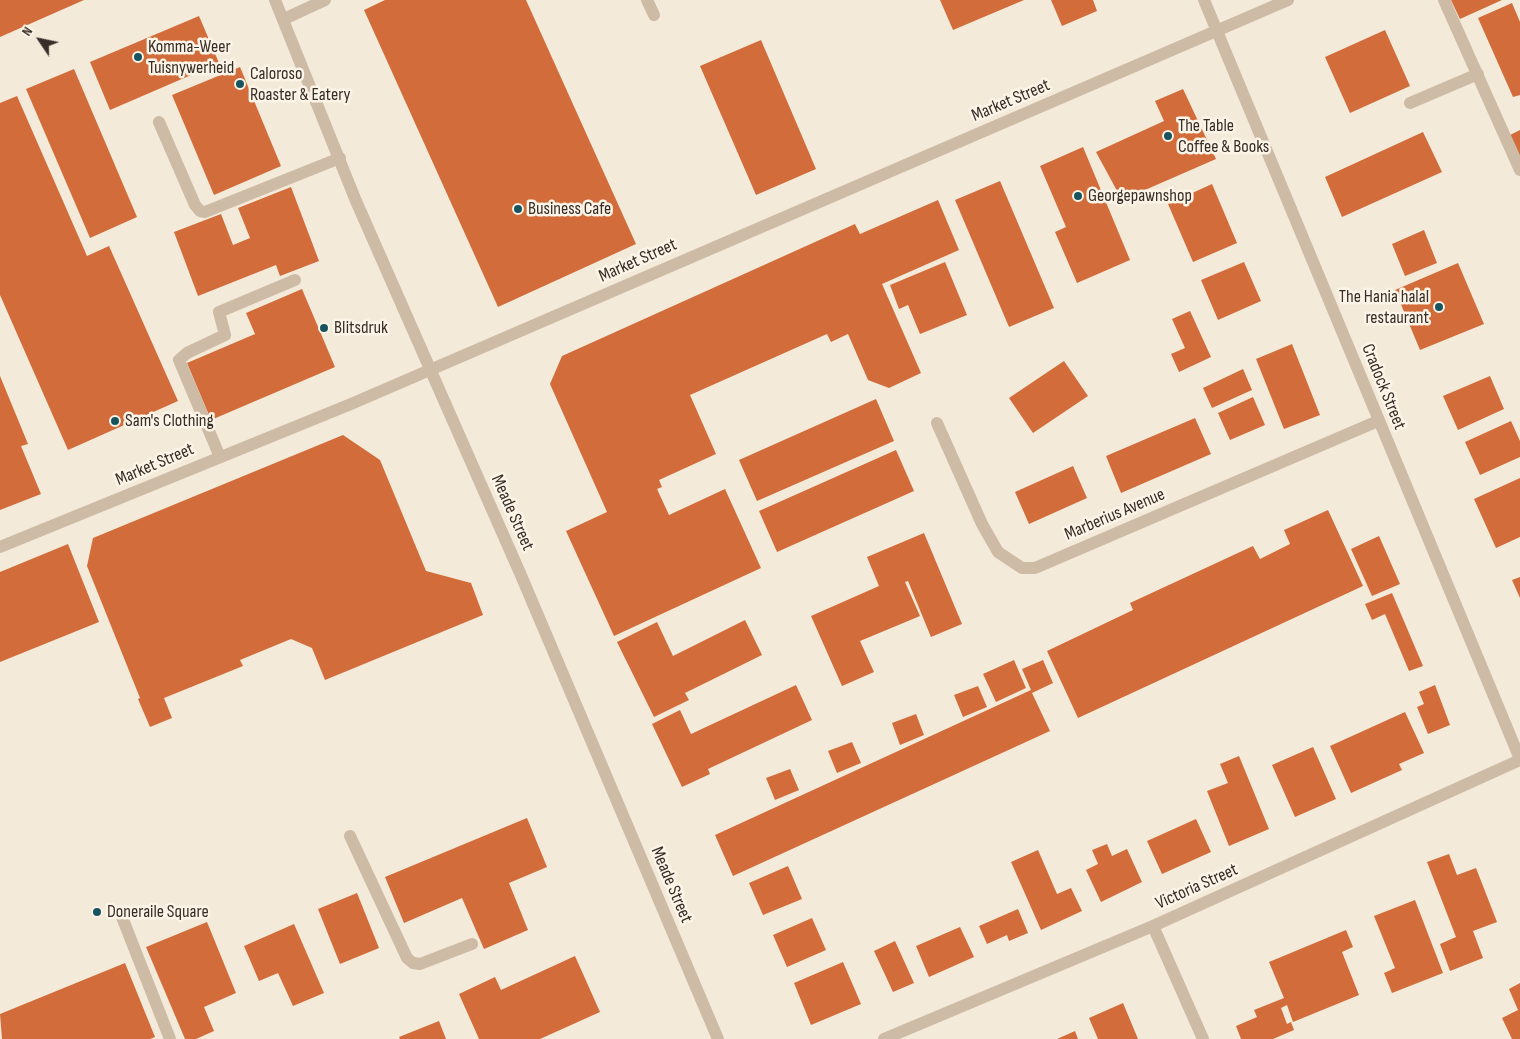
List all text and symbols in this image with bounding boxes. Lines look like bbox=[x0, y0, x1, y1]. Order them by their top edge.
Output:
north arrow bbox=[15, 15, 65, 65]
text: N bbox=[18, 23, 36, 39]
place label: Komma-Weer Tuisnywerheid bbox=[148, 36, 234, 78]
marker: Komma-Weer Tuisnywerheid bbox=[132, 51, 144, 63]
place label: Caloroso Roaster & Eatery bbox=[250, 63, 350, 106]
street label: Market Street bbox=[969, 75, 1053, 127]
marker: Caloroso Roaster & Eatery bbox=[234, 78, 246, 90]
place label: The Table Coffee & Books bbox=[1178, 115, 1269, 158]
marker: The Table Coffee & Books bbox=[1162, 130, 1174, 142]
place label: Georgepawnshop bbox=[1088, 185, 1192, 207]
marker: Georgepawnshop bbox=[1072, 190, 1084, 202]
place label: Business Cafe bbox=[528, 198, 611, 220]
marker: Business Cafe bbox=[512, 203, 524, 215]
street label: Market Street bbox=[596, 234, 680, 288]
place label: The Hania halal restaurant bbox=[1339, 286, 1429, 328]
marker: The Hania halal restaurant bbox=[1433, 301, 1445, 313]
place label: Blitsdruk bbox=[334, 317, 388, 339]
marker: Blitsdruk bbox=[318, 322, 330, 334]
street label: Cradock Street bbox=[1356, 341, 1410, 433]
place label: Sam's Clothing bbox=[125, 410, 214, 432]
marker: Sam's Clothing bbox=[109, 415, 121, 427]
street label: Market Street bbox=[113, 439, 197, 491]
street label: Meade Street bbox=[486, 472, 538, 554]
street label: Marberius Avenue bbox=[1062, 484, 1168, 546]
street label: Meade Street bbox=[645, 844, 697, 926]
street label: Victoria Street bbox=[1153, 859, 1241, 915]
place label: Doneraile Square bbox=[107, 901, 209, 923]
marker: Doneraile Square bbox=[91, 906, 103, 918]

